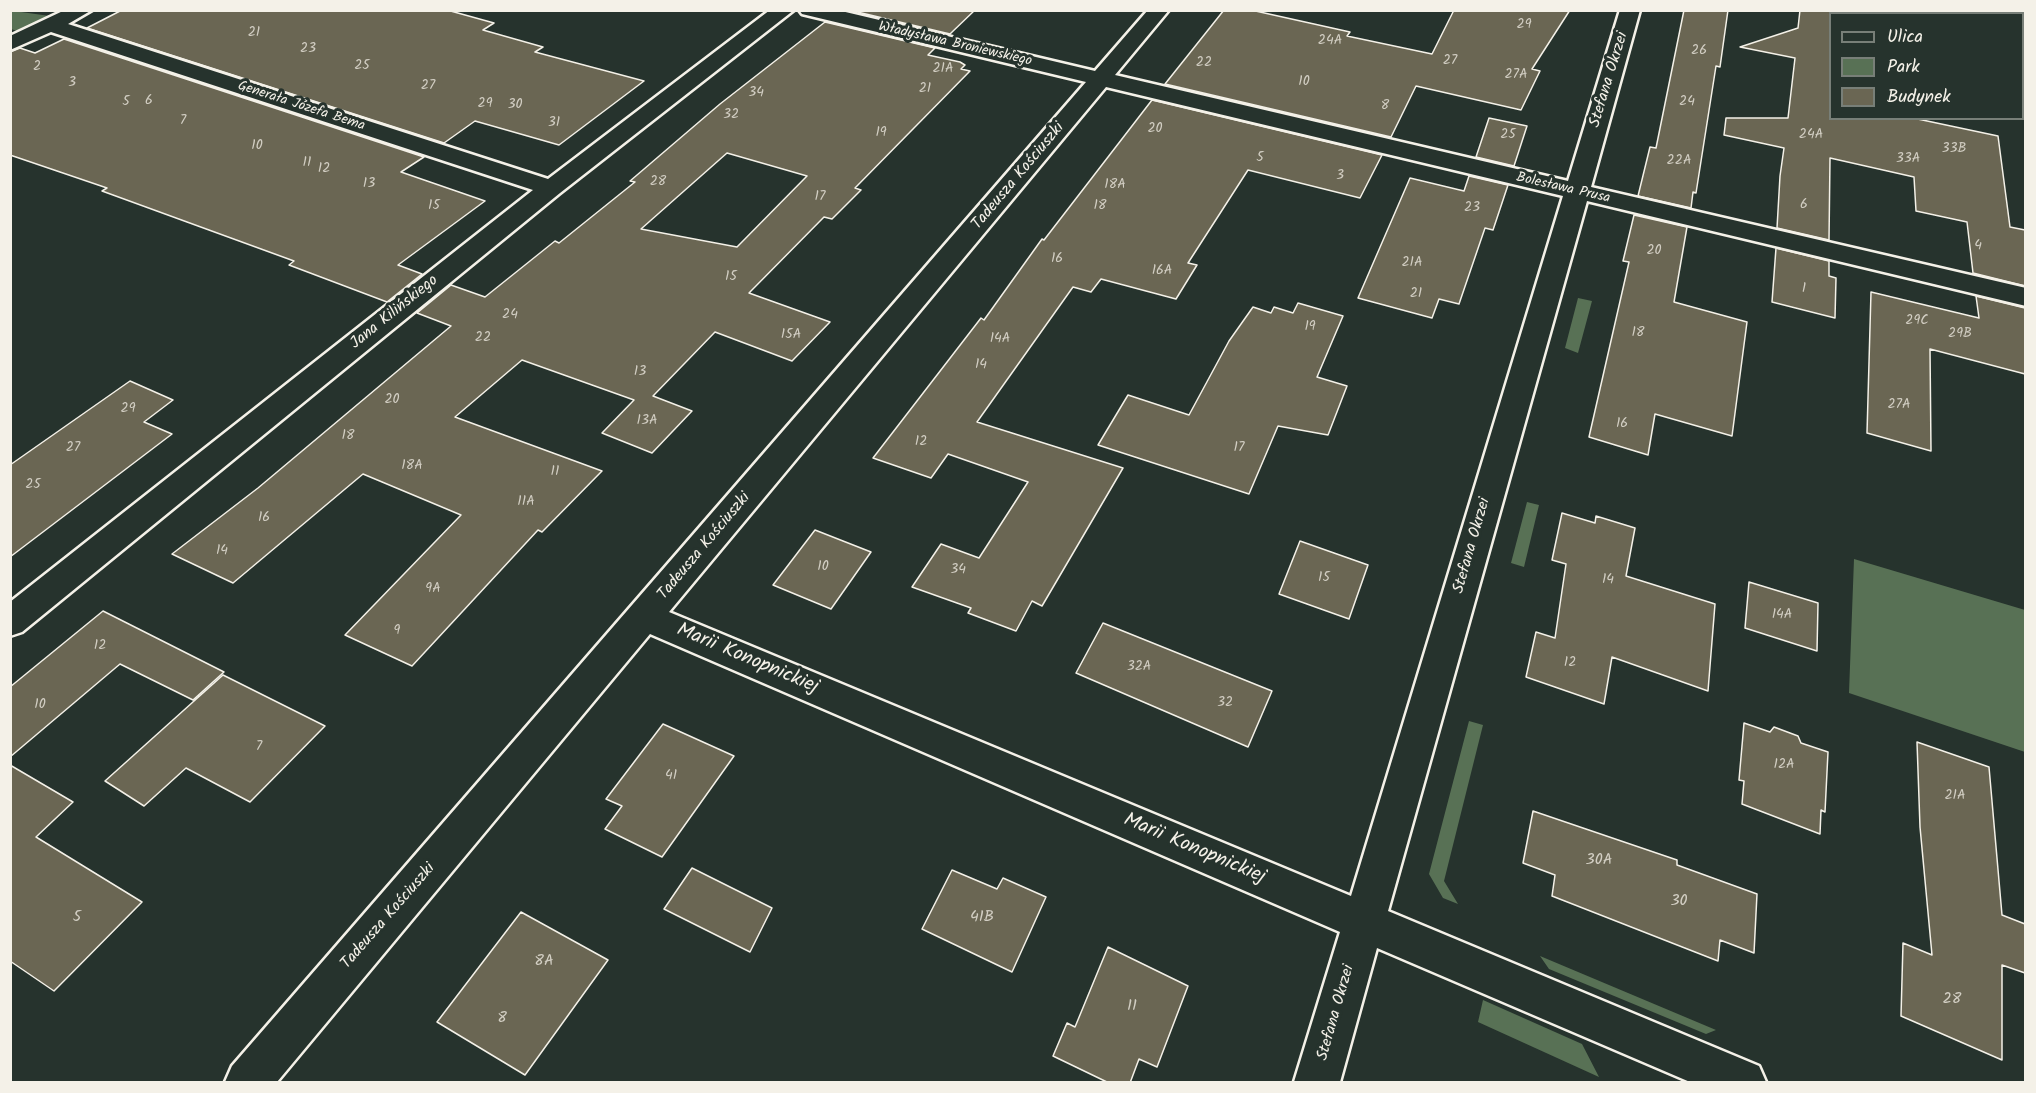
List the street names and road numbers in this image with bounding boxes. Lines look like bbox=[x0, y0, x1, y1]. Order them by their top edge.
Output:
street label: Władysława Broniewskiego bbox=[877, 19, 1033, 71]
street label: Stefana Okrzei bbox=[1586, 30, 1634, 130]
street label: Generała Józefa Bema bbox=[235, 78, 367, 136]
street label: Tadeusza Kościuszki bbox=[969, 119, 1069, 235]
street label: Bolesława Prusa bbox=[1514, 170, 1612, 208]
street label: Jana Kilińskiego bbox=[347, 272, 443, 354]
street label: Tadeusza Kościuszki bbox=[655, 489, 755, 605]
street label: Stefana Okrzei bbox=[1450, 496, 1496, 596]
street label: Marii Konopnickiej bbox=[672, 619, 822, 701]
street label: Marii Konopnickiej bbox=[1119, 809, 1269, 891]
street label: Tadeusza Kościuszki bbox=[338, 860, 440, 974]
street label: Stefana Okrzei bbox=[1314, 963, 1360, 1063]

